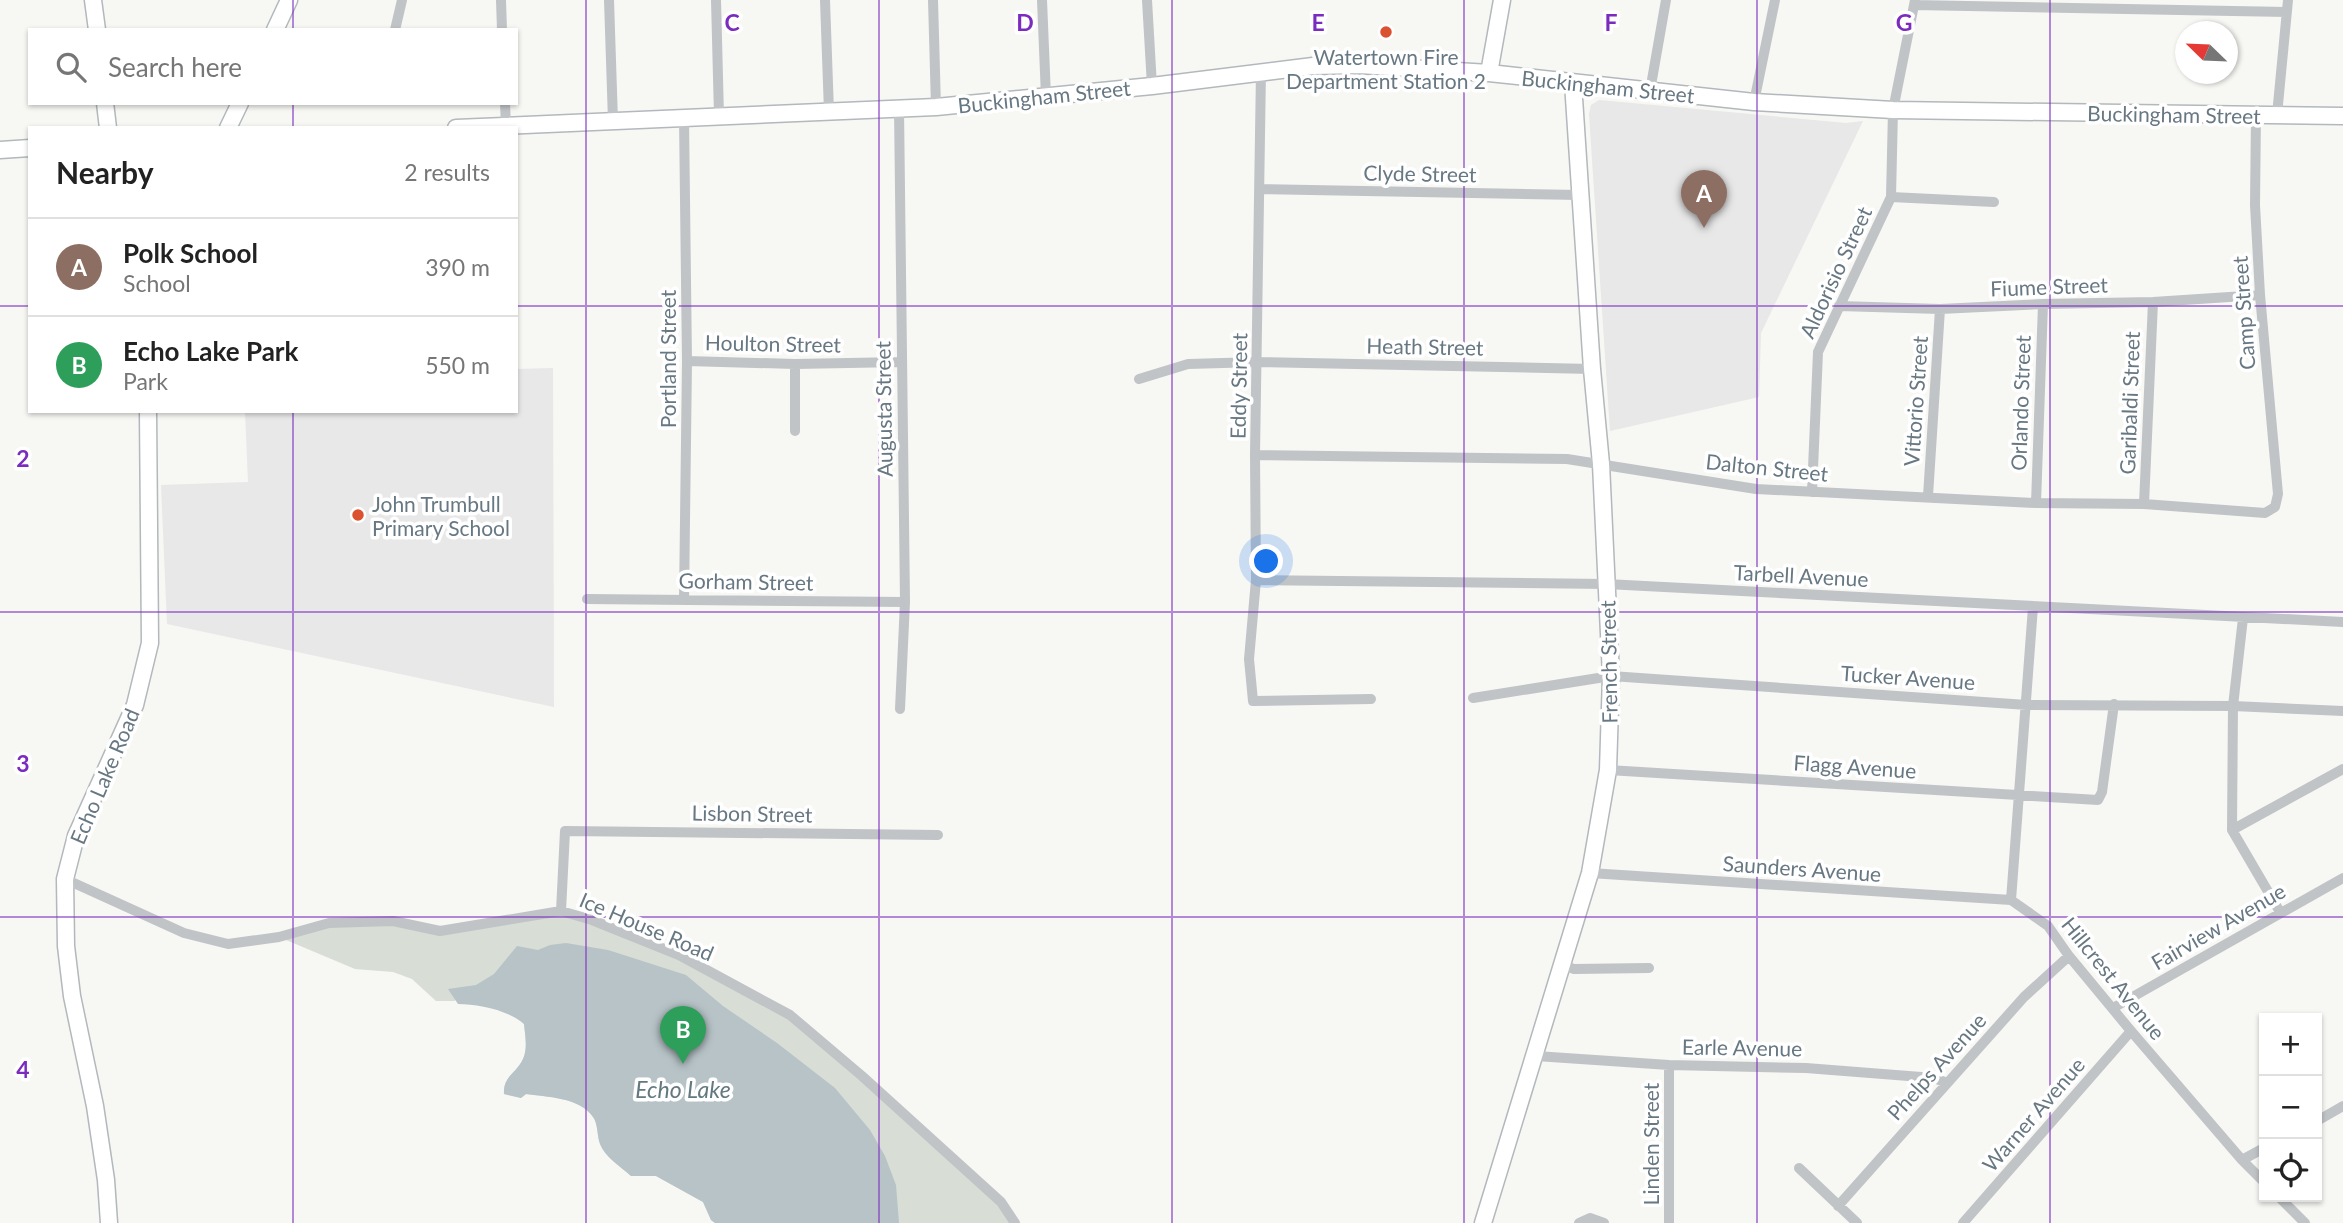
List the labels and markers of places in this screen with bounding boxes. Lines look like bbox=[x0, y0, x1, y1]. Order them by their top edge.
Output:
marker: Watertown Fire Department Station 2 bbox=[1378, 24, 1394, 40]
place label: Watertown Fire Department Station 2 bbox=[1286, 44, 1486, 93]
pin: A bbox=[1681, 170, 1727, 228]
place label: John Trumbull Primary School bbox=[372, 491, 510, 540]
marker: John Trumbull Primary School bbox=[350, 507, 366, 523]
pin: B bbox=[660, 1006, 706, 1064]

